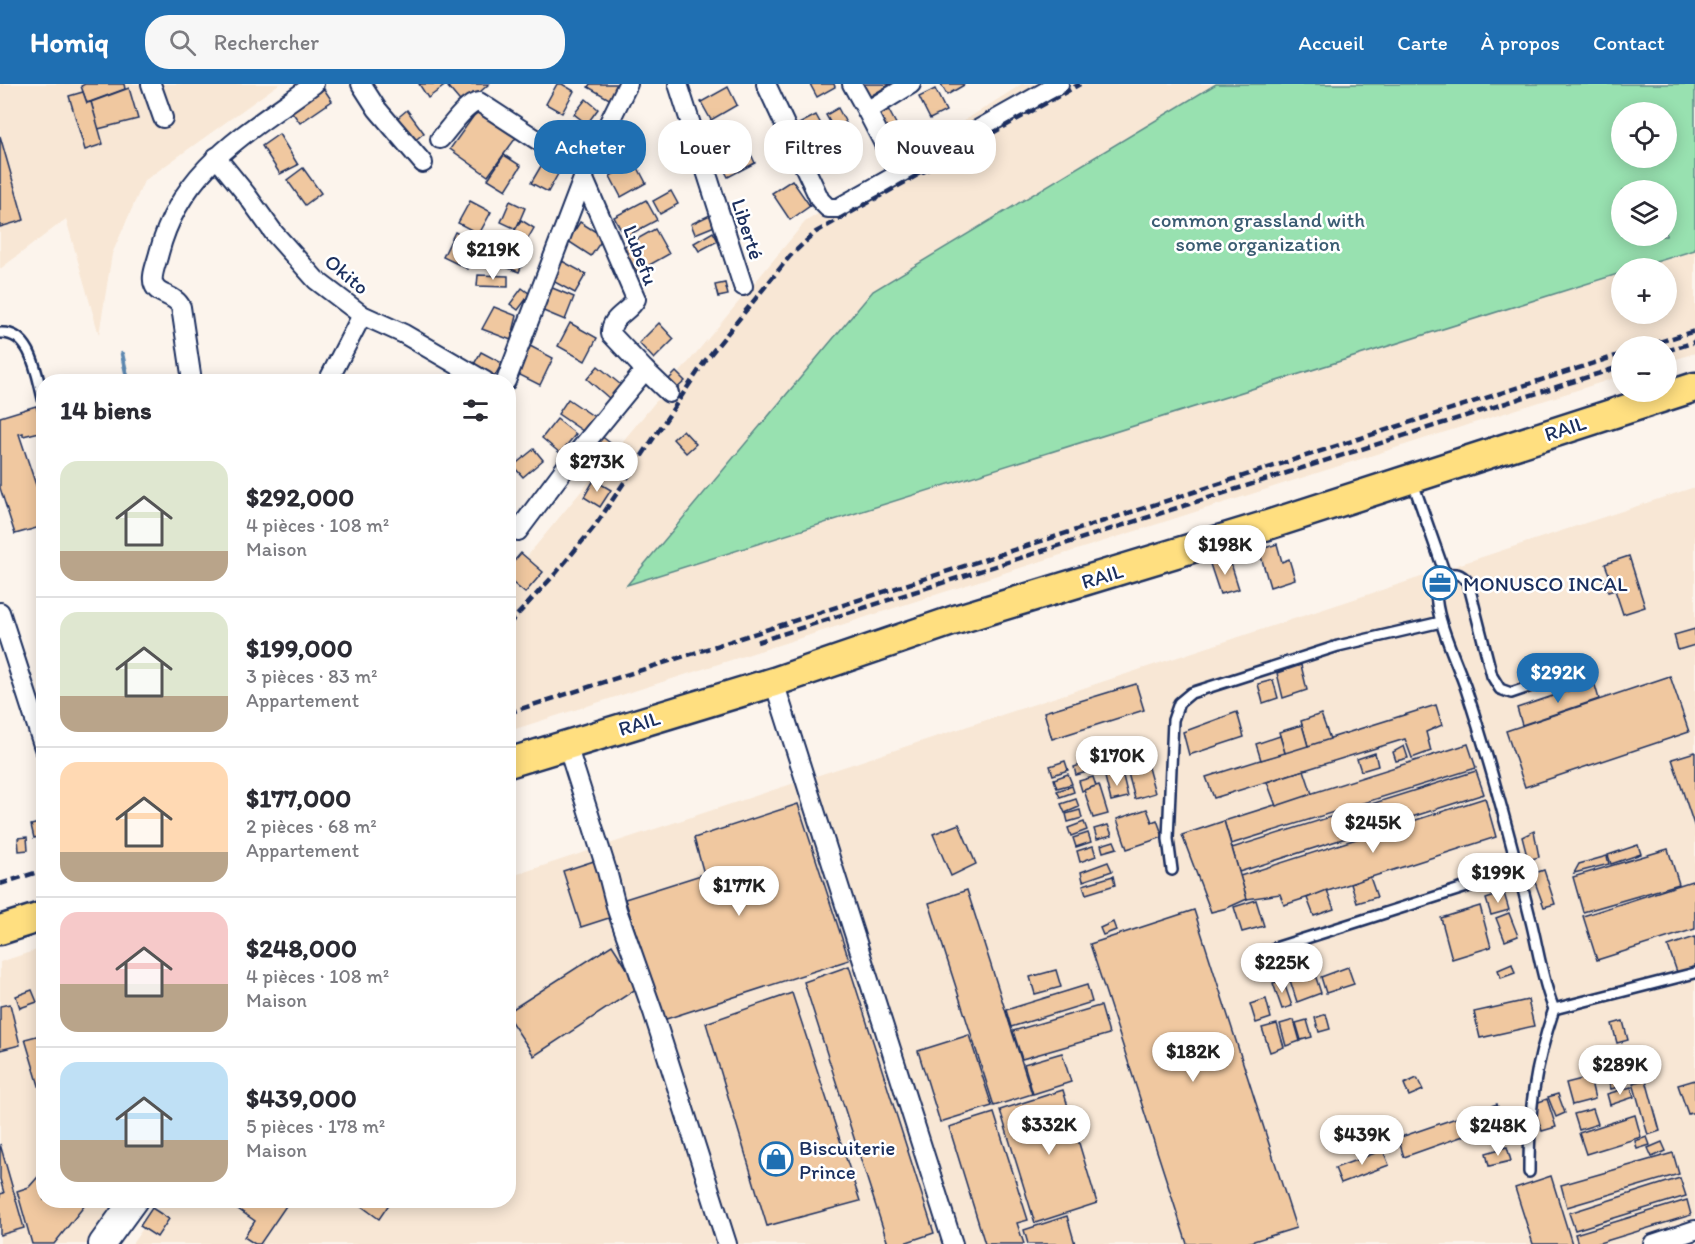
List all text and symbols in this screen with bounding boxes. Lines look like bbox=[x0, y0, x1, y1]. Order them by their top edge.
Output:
search box bbox=[145, 15, 565, 69]
text: Homiq bbox=[30, 25, 109, 59]
icon: search bbox=[166, 26, 199, 59]
text: Rechercher bbox=[214, 29, 319, 56]
text: Accueil bbox=[1299, 30, 1364, 55]
text: Carte bbox=[1397, 30, 1448, 55]
text: À propos bbox=[1481, 30, 1560, 55]
text: Contact bbox=[1593, 30, 1665, 55]
map controls bbox=[1611, 102, 1677, 402]
button: locate bbox=[1611, 102, 1677, 168]
chip: Acheter bbox=[534, 120, 646, 174]
chip: Louer bbox=[658, 120, 752, 174]
chip: Filtres bbox=[764, 120, 863, 174]
chip: Nouveau bbox=[875, 120, 996, 174]
button: layers bbox=[1611, 180, 1677, 246]
street label: Liberté bbox=[726, 195, 770, 263]
park label: common grassland with some organization bbox=[1151, 207, 1365, 256]
street label: Lubefu bbox=[618, 221, 664, 289]
pin: $219K bbox=[451, 230, 535, 281]
text: $219K bbox=[466, 237, 520, 261]
street label: Okito bbox=[320, 248, 374, 300]
button: + bbox=[1611, 258, 1677, 324]
button: − bbox=[1611, 336, 1677, 402]
text: 14 biens bbox=[60, 394, 152, 426]
icon: filters bbox=[459, 394, 492, 427]
street label: RAIL bbox=[1541, 409, 1589, 446]
pin: $273K bbox=[555, 442, 639, 493]
text: $273K bbox=[570, 449, 624, 473]
text: $292,000 bbox=[246, 481, 354, 513]
icon: home bbox=[108, 485, 180, 557]
text: 4 pièces · 108 m² bbox=[246, 513, 389, 537]
pin: $198K bbox=[1183, 525, 1267, 576]
text: $198K bbox=[1198, 532, 1252, 556]
text: Maison bbox=[246, 537, 307, 561]
street label: RAIL bbox=[1078, 558, 1126, 594]
office icon: MONUSCO INCAL bbox=[1422, 565, 1458, 601]
place label: MONUSCO INCAL bbox=[1463, 571, 1628, 596]
text: $199,000 bbox=[246, 632, 353, 664]
icon: home bbox=[108, 636, 180, 708]
pin: $292K bbox=[1516, 653, 1600, 704]
text: $292K bbox=[1531, 660, 1585, 684]
text: 3 pièces · 83 m² bbox=[246, 664, 377, 688]
text: Appartement bbox=[246, 688, 359, 712]
street label: RAIL bbox=[615, 705, 663, 741]
pin: $170K bbox=[1075, 736, 1159, 787]
text: $170K bbox=[1090, 743, 1144, 767]
text: $177,000 bbox=[246, 782, 351, 814]
icon: home bbox=[108, 786, 180, 858]
pin: $245K bbox=[1331, 803, 1415, 854]
text: $245K bbox=[1345, 810, 1401, 834]
text: 2 pièces · 68 m² bbox=[246, 814, 377, 838]
text: Appartement bbox=[246, 838, 359, 862]
pin: $199K bbox=[1456, 853, 1540, 904]
text: $199K bbox=[1471, 860, 1525, 884]
pin: $177K bbox=[697, 866, 781, 917]
text: $177K bbox=[713, 873, 765, 897]
text: $248,000 bbox=[246, 932, 357, 964]
icon: home bbox=[108, 936, 180, 1008]
pin: $225K bbox=[1240, 943, 1324, 994]
text: $225K bbox=[1255, 950, 1309, 974]
text: 4 pièces · 108 m² bbox=[246, 964, 389, 988]
text: Maison bbox=[246, 988, 307, 1012]
pin: $182K bbox=[1151, 1032, 1235, 1083]
text: $182K bbox=[1166, 1039, 1220, 1063]
pin: $289K bbox=[1578, 1045, 1662, 1096]
text: $289K bbox=[1593, 1052, 1647, 1076]
text: $439,000 bbox=[246, 1082, 357, 1114]
icon: home bbox=[108, 1086, 180, 1158]
pin: $332K bbox=[1007, 1105, 1091, 1156]
pin: $248K bbox=[1456, 1106, 1540, 1157]
text: $332K bbox=[1021, 1112, 1077, 1136]
text: $248K bbox=[1470, 1113, 1526, 1137]
text: 5 pièces · 178 m² bbox=[246, 1114, 385, 1138]
pin: $439K bbox=[1320, 1115, 1404, 1166]
text: $439K bbox=[1334, 1122, 1390, 1146]
place label: Biscuiterie Prince bbox=[799, 1135, 895, 1184]
text: Maison bbox=[246, 1138, 307, 1162]
shop icon: Biscuiterie Prince bbox=[758, 1141, 794, 1177]

